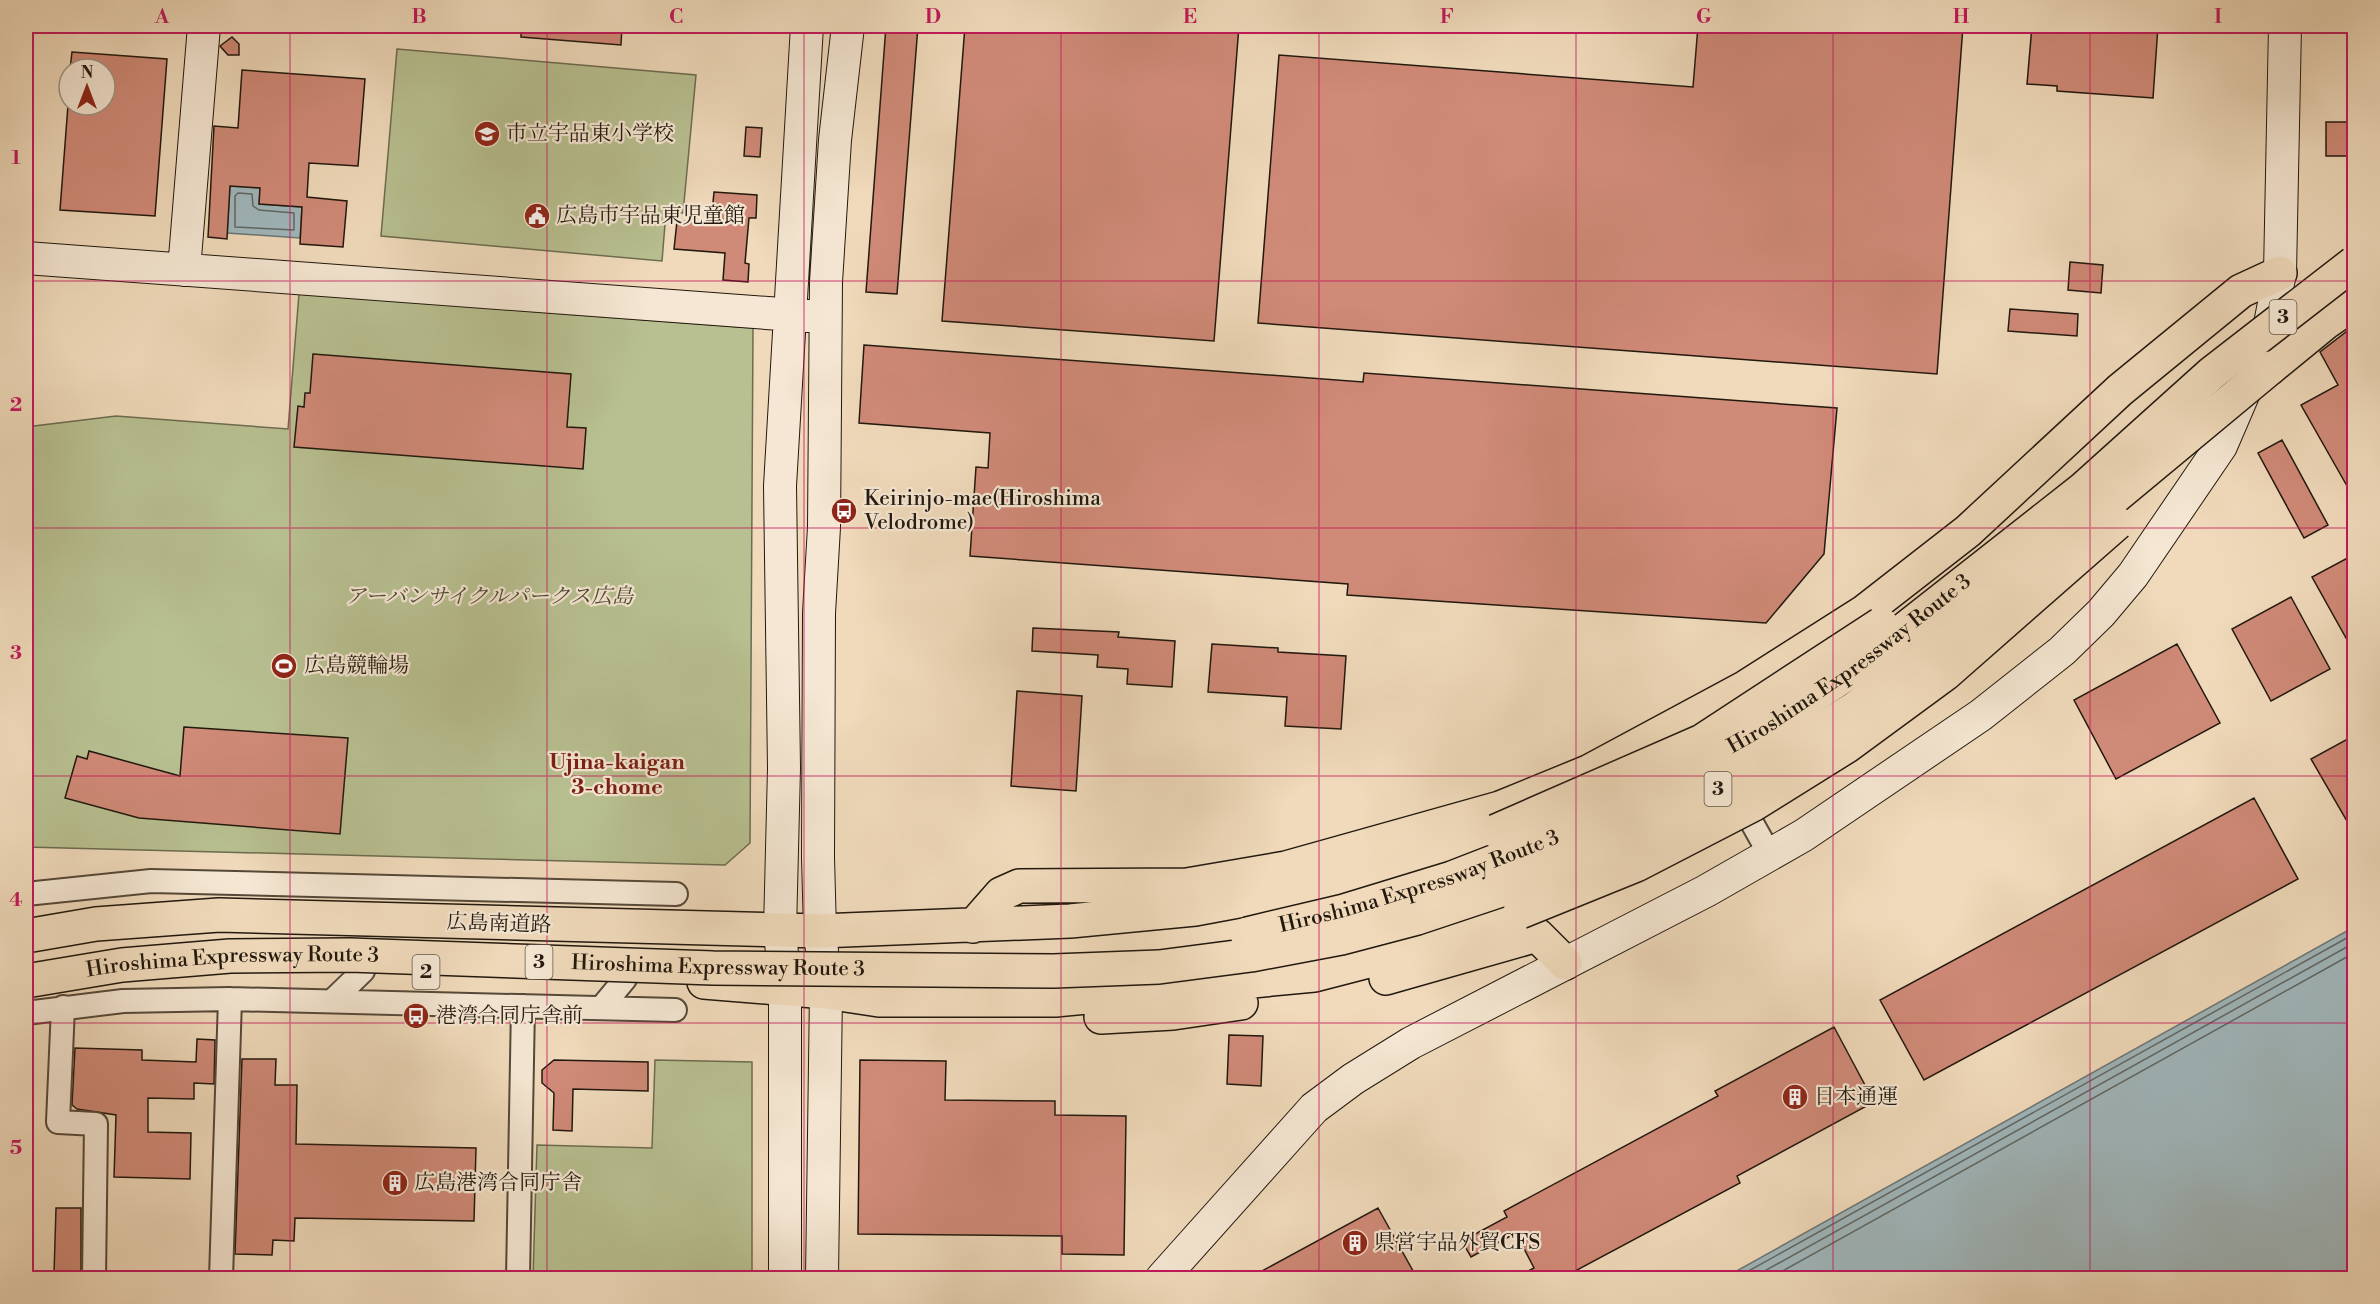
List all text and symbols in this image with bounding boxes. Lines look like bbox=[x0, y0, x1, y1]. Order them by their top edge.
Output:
text: A bbox=[154, 5, 170, 30]
text: B bbox=[411, 5, 427, 30]
text: C bbox=[669, 5, 683, 30]
text: D bbox=[925, 5, 941, 30]
text: E bbox=[1183, 5, 1197, 30]
text: F bbox=[1440, 5, 1454, 30]
text: G bbox=[1696, 5, 1712, 30]
text: H bbox=[1953, 5, 1970, 30]
text: I bbox=[2214, 5, 2222, 30]
north arrow bbox=[57, 57, 117, 117]
text: N bbox=[81, 63, 94, 83]
school or university icon: 市立宇品東小学校 bbox=[472, 119, 502, 149]
place label: 市立宇品東小学校 bbox=[506, 121, 674, 147]
text: 1 bbox=[11, 146, 21, 171]
public building icon: 広島市宇品東児童館 bbox=[522, 201, 552, 231]
place label: 広島市宇品東児童館 bbox=[556, 203, 745, 229]
road number: 3 bbox=[2270, 300, 2296, 334]
text: 2 bbox=[10, 393, 22, 418]
place label: Keirinjo-mae(Hiroshima Velodrome) bbox=[863, 486, 1101, 536]
bus stop icon: Keirinjo-mae(Hiroshima Velodrome) bbox=[829, 496, 859, 526]
street label: Hiroshima Expressway Route 3 bbox=[1723, 569, 1977, 760]
park label: アーバンサイクルパークス広島 bbox=[345, 584, 635, 610]
text: 3 bbox=[10, 641, 22, 666]
sports icon: 広島競輪場 bbox=[269, 651, 299, 681]
place label: 広島競輪場 bbox=[304, 653, 409, 679]
district label: Ujina-kaigan 3-chome bbox=[549, 749, 685, 801]
road number: 3 bbox=[1704, 772, 1732, 806]
street label: Hiroshima Expressway Route 3 bbox=[1276, 824, 1563, 939]
text: 4 bbox=[9, 888, 23, 913]
street label: 広島南道路 bbox=[446, 909, 552, 939]
street label: Hiroshima Expressway Route 3 bbox=[84, 942, 380, 984]
road number: 3 bbox=[526, 945, 552, 979]
street label: Hiroshima Expressway Route 3 bbox=[571, 950, 865, 982]
road number: 2 bbox=[412, 955, 440, 989]
bus stop icon: 港湾合同庁舎前 bbox=[401, 1001, 431, 1031]
place label: 港湾合同庁舎前 bbox=[436, 1003, 583, 1029]
building icon: 日本通運 bbox=[1780, 1082, 1810, 1112]
place label: 日本通運 bbox=[1814, 1084, 1898, 1110]
text: 5 bbox=[10, 1136, 22, 1161]
building icon: 広島港湾合同庁舎 bbox=[380, 1168, 410, 1198]
place label: 広島港湾合同庁舎 bbox=[414, 1170, 582, 1196]
building icon: 県営宇品外貿CFS bbox=[1340, 1228, 1370, 1258]
place label: 県営宇品外貿CFS bbox=[1374, 1230, 1540, 1256]

